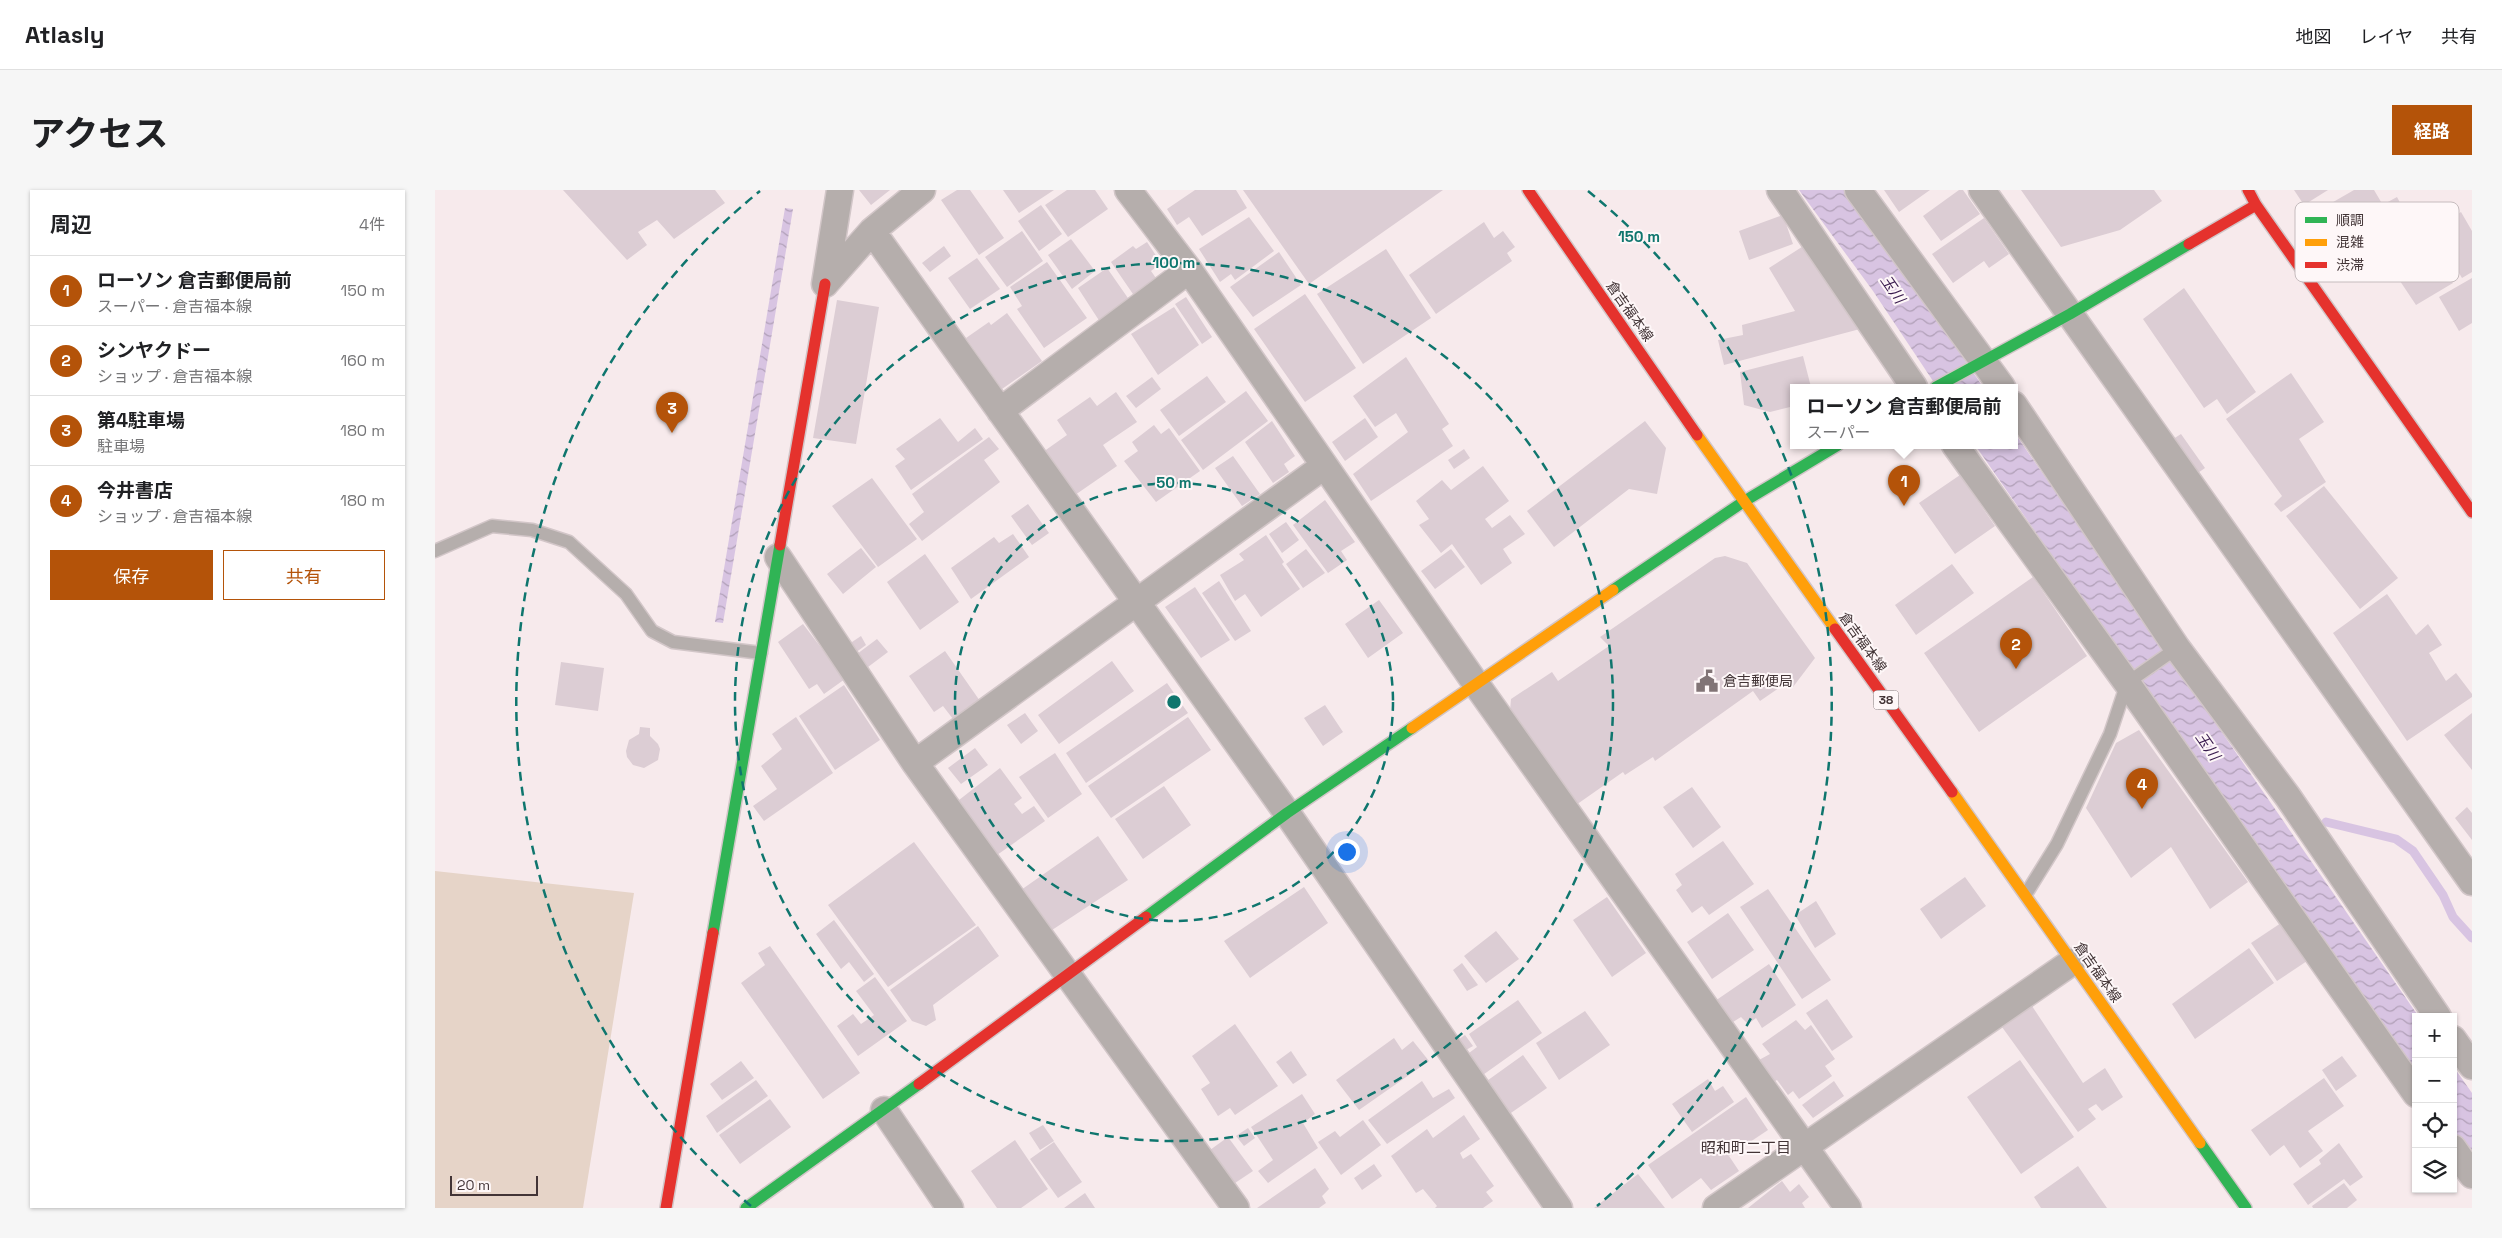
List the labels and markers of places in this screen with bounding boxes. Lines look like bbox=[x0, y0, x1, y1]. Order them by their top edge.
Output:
pin: 3 bbox=[656, 392, 688, 433]
pin: 1 bbox=[1888, 465, 1920, 506]
pin: 2 bbox=[2000, 628, 2032, 669]
public building icon: 倉吉郵便局 bbox=[1694, 668, 1720, 694]
place label: 倉吉郵便局 bbox=[1723, 672, 1793, 690]
centre of rings bbox=[1165, 693, 1183, 711]
pin: 4 bbox=[2126, 768, 2158, 809]

